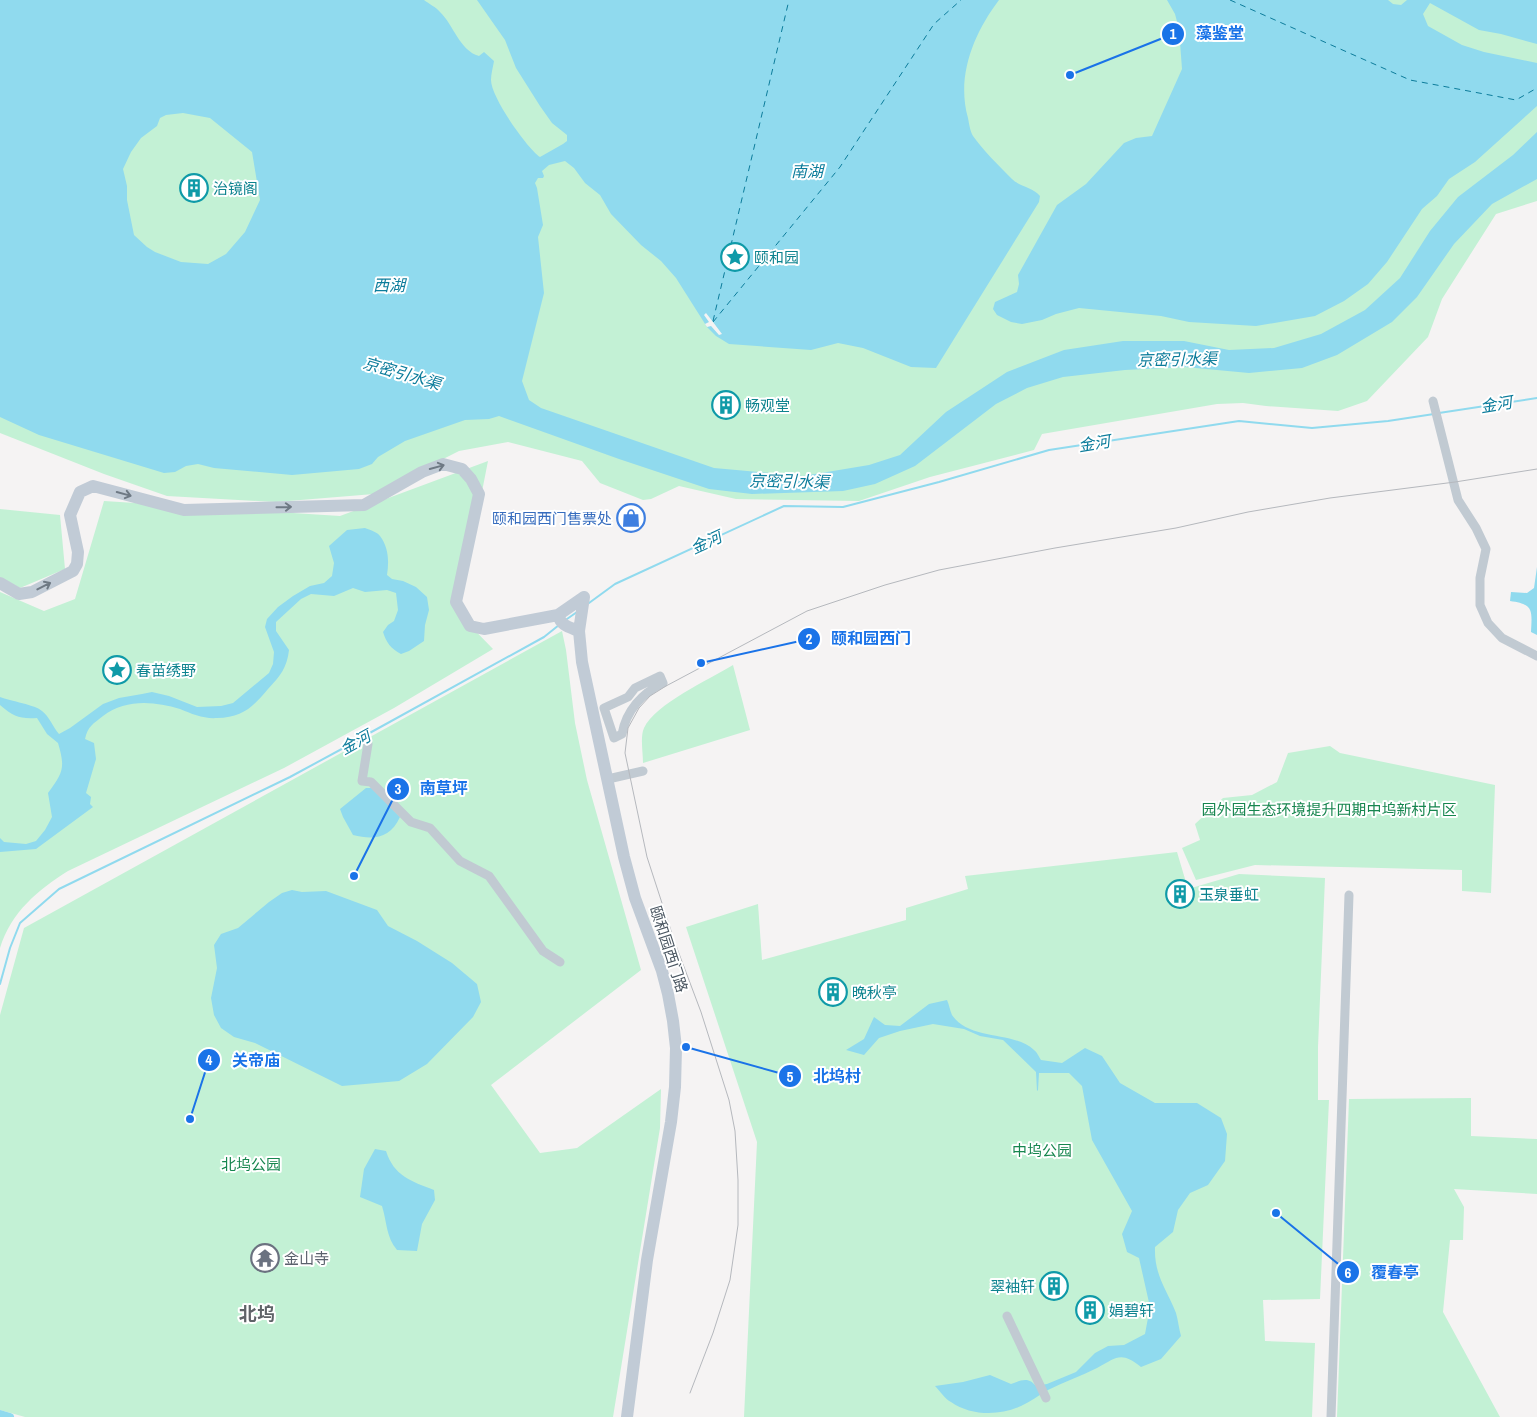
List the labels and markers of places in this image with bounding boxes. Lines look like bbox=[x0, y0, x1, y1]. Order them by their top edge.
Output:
callout: 藻鉴堂 bbox=[1161, 18, 1254, 49]
building icon: 治镜阁 bbox=[179, 173, 209, 203]
place label: 治镜阁 bbox=[213, 178, 258, 199]
place icon: 颐和园 bbox=[720, 242, 750, 272]
place label: 颐和园 bbox=[754, 247, 799, 268]
building icon: 畅观堂 bbox=[711, 390, 741, 420]
place label: 畅观堂 bbox=[745, 395, 790, 416]
shop icon: 颐和园西门售票处 bbox=[616, 503, 646, 533]
place label: 颐和园西门售票处 bbox=[492, 508, 612, 529]
callout: 颐和园西门 bbox=[796, 623, 921, 654]
place icon: 春苗绣野 bbox=[102, 655, 132, 685]
place label: 春苗绣野 bbox=[136, 660, 196, 681]
callout: 南草坪 bbox=[385, 773, 478, 804]
building icon: 玉泉垂虹 bbox=[1165, 879, 1195, 909]
place label: 玉泉垂虹 bbox=[1199, 884, 1259, 905]
building icon: 晚秋亭 bbox=[818, 977, 848, 1007]
place label: 晚秋亭 bbox=[852, 982, 897, 1003]
callout: 关帝庙 bbox=[197, 1045, 290, 1076]
callout: 北坞村 bbox=[778, 1061, 871, 1092]
temple icon: 金山寺 bbox=[250, 1243, 280, 1273]
place label: 金山寺 bbox=[284, 1248, 329, 1269]
callout: 覆春亭 bbox=[1336, 1257, 1429, 1288]
building icon: 翠袖轩 bbox=[1039, 1271, 1069, 1301]
place label: 翠袖轩 bbox=[990, 1276, 1035, 1297]
building icon: 娟碧轩 bbox=[1075, 1295, 1105, 1325]
place label: 娟碧轩 bbox=[1109, 1300, 1154, 1321]

